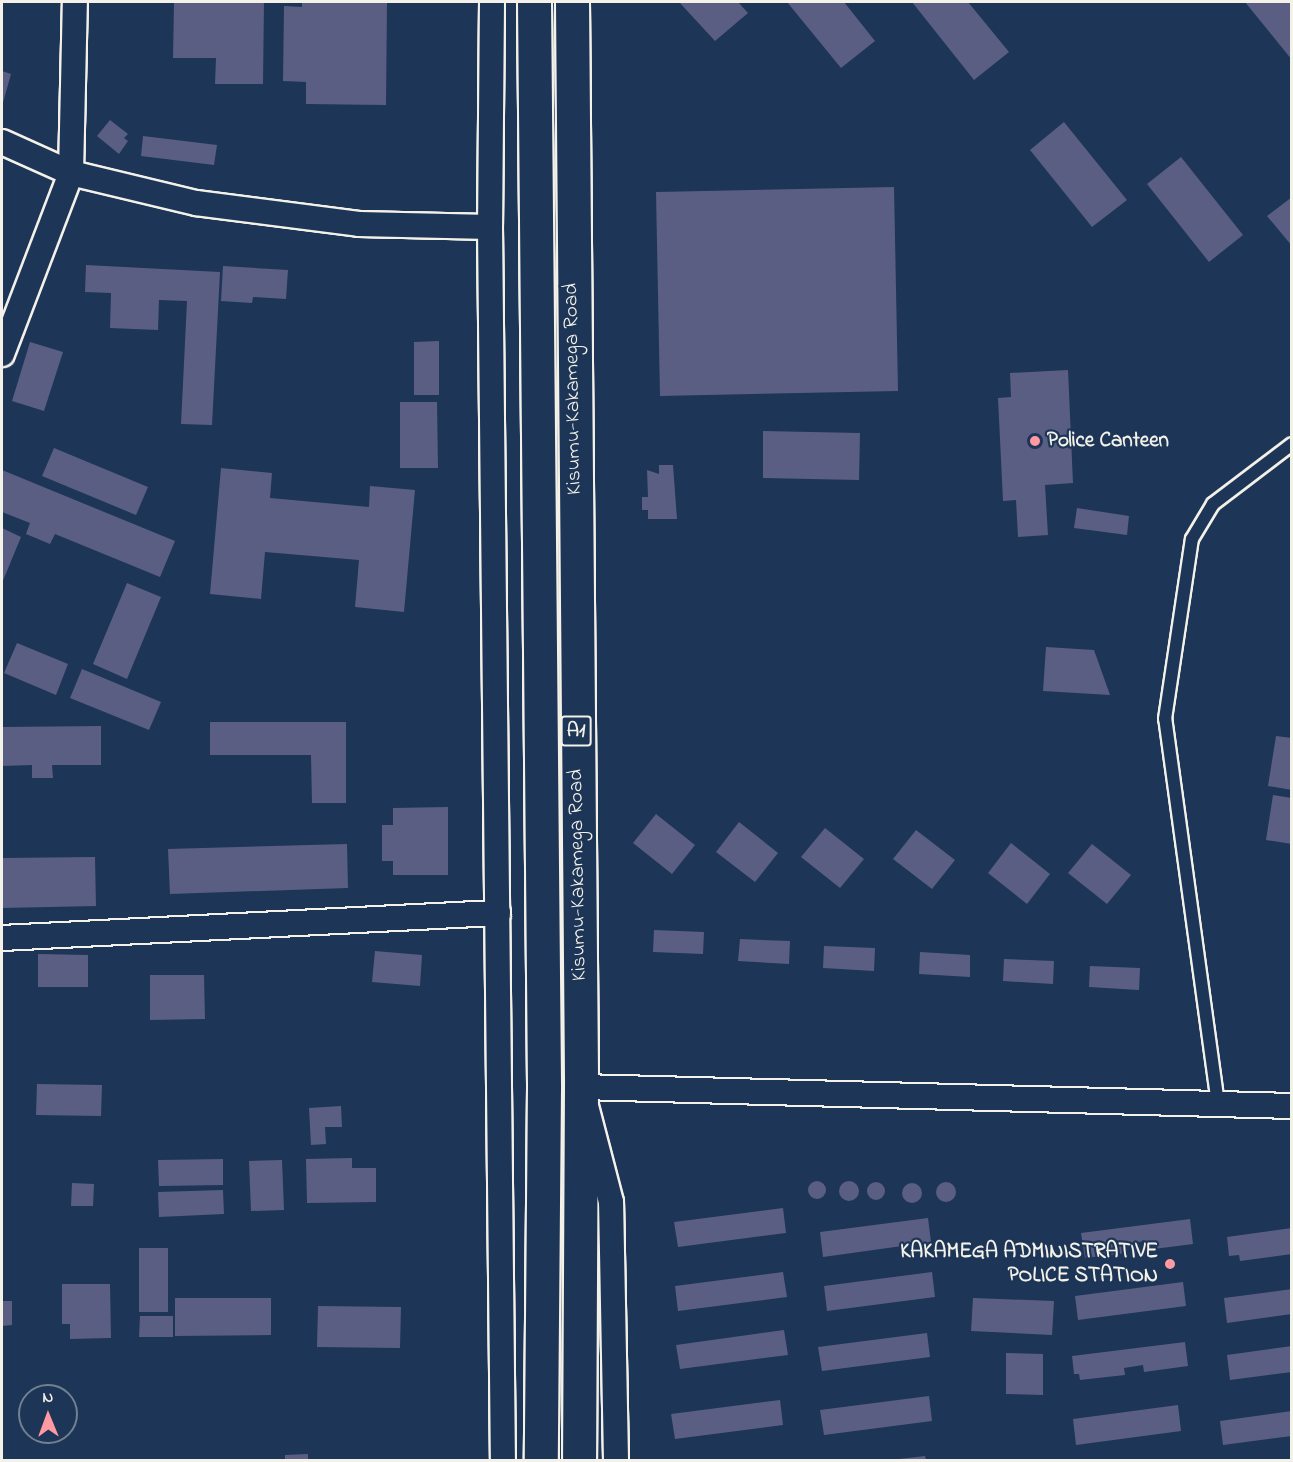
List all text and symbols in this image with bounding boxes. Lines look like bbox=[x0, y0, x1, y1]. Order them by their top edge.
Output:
street label: Kisumu-Kakamega Road bbox=[559, 283, 587, 495]
place label: Police Canteen bbox=[1047, 428, 1169, 454]
marker: Police Canteen bbox=[1028, 434, 1042, 448]
road number: A1 bbox=[560, 714, 592, 748]
street label: Kisumu-Kakamega Road bbox=[564, 769, 592, 981]
place label: KAKAMEGA ADMINISTRATIVE POLICE STATION bbox=[900, 1239, 1158, 1289]
marker: KAKAMEGA ADMINISTRATIVE POLICE STATION bbox=[1163, 1257, 1177, 1271]
north arrow bbox=[18, 1384, 78, 1444]
text: N bbox=[42, 1386, 53, 1410]

